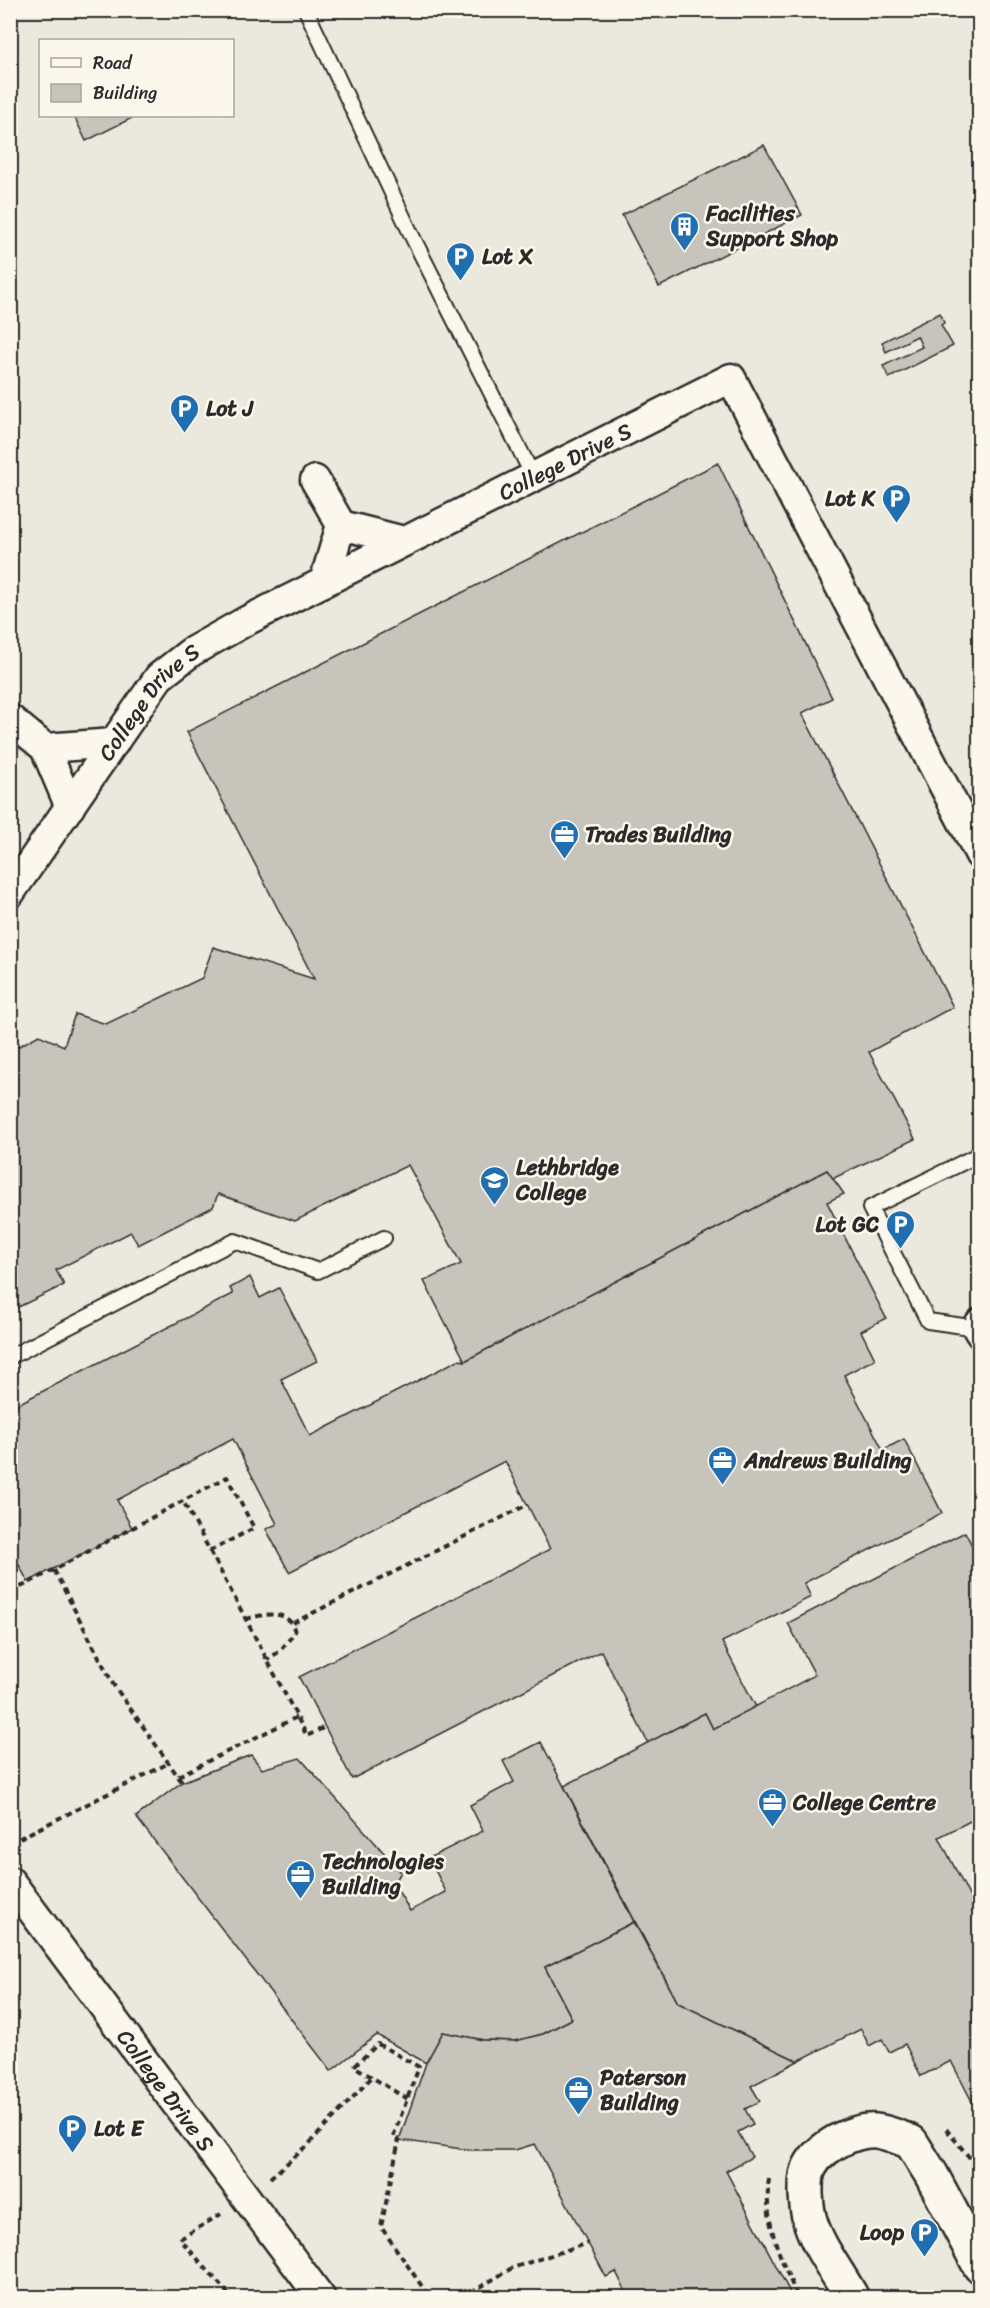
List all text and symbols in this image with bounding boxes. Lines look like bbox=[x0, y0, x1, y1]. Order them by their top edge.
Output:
legend bbox=[39, 39, 234, 117]
text: Road bbox=[93, 47, 133, 79]
text: Building bbox=[93, 77, 157, 109]
place label: Facilities Support Shop bbox=[705, 194, 839, 258]
building icon: Facilities Support Shop bbox=[669, 210, 701, 252]
place label: Lot X bbox=[482, 237, 534, 276]
parking icon: Lot X bbox=[445, 240, 477, 282]
place label: Lot J bbox=[206, 389, 255, 428]
parking icon: Lot J bbox=[169, 392, 201, 434]
street label: College Drive S bbox=[491, 411, 639, 512]
place label: Lot K bbox=[825, 479, 877, 518]
parking icon: Lot K bbox=[880, 482, 912, 524]
street label: College Drive S bbox=[88, 633, 209, 769]
place label: Trades Building bbox=[585, 815, 732, 854]
office icon: Trades Building bbox=[548, 818, 580, 860]
place label: Lethbridge College bbox=[515, 1148, 619, 1212]
school or university icon: Lethbridge College bbox=[479, 1164, 511, 1206]
place label: Lot GC bbox=[815, 1205, 880, 1244]
parking icon: Lot GC bbox=[884, 1208, 916, 1250]
place label: Andrews Building bbox=[743, 1441, 912, 1480]
office icon: Andrews Building bbox=[707, 1444, 739, 1486]
place label: College Centre bbox=[792, 1783, 937, 1822]
office icon: College Centre bbox=[756, 1786, 788, 1828]
place label: Technologies Building bbox=[322, 1842, 445, 1906]
office icon: Technologies Building bbox=[285, 1858, 317, 1900]
street label: College Drive S bbox=[106, 2020, 225, 2161]
place label: Paterson Building bbox=[600, 2058, 686, 2122]
office icon: Paterson Building bbox=[563, 2074, 595, 2116]
place label: Lot E bbox=[94, 2109, 145, 2148]
parking icon: Lot E bbox=[57, 2112, 89, 2154]
place label: Loop bbox=[860, 2213, 904, 2252]
parking icon: Loop bbox=[909, 2216, 941, 2258]

